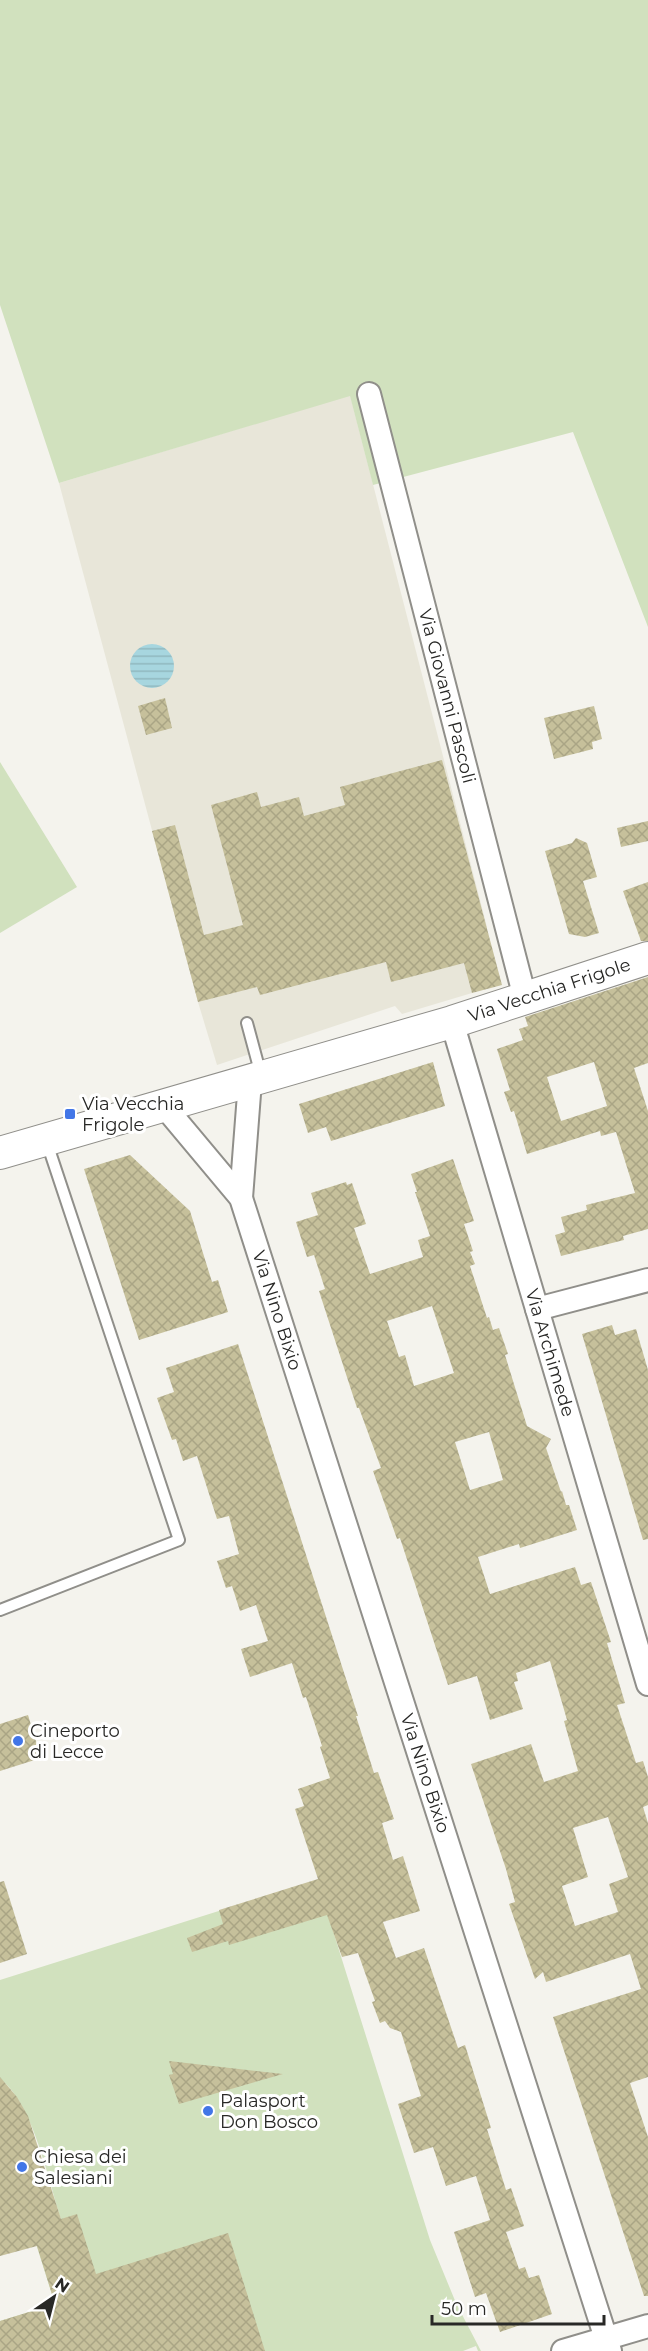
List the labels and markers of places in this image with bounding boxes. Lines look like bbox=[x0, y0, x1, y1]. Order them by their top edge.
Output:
place label: Via Vecchia Frigole bbox=[82, 1093, 184, 1136]
marker: Via Vecchia Frigole bbox=[63, 1107, 77, 1121]
place label: Cineporto di Lecce bbox=[30, 1720, 120, 1763]
marker: Cineporto di Lecce bbox=[11, 1734, 25, 1748]
place label: Palasport Don Bosco bbox=[220, 2090, 318, 2133]
marker: Palasport Don Bosco bbox=[201, 2104, 215, 2118]
place label: Chiesa dei Salesiani bbox=[34, 2146, 127, 2189]
marker: Chiesa dei Salesiani bbox=[15, 2160, 29, 2174]

